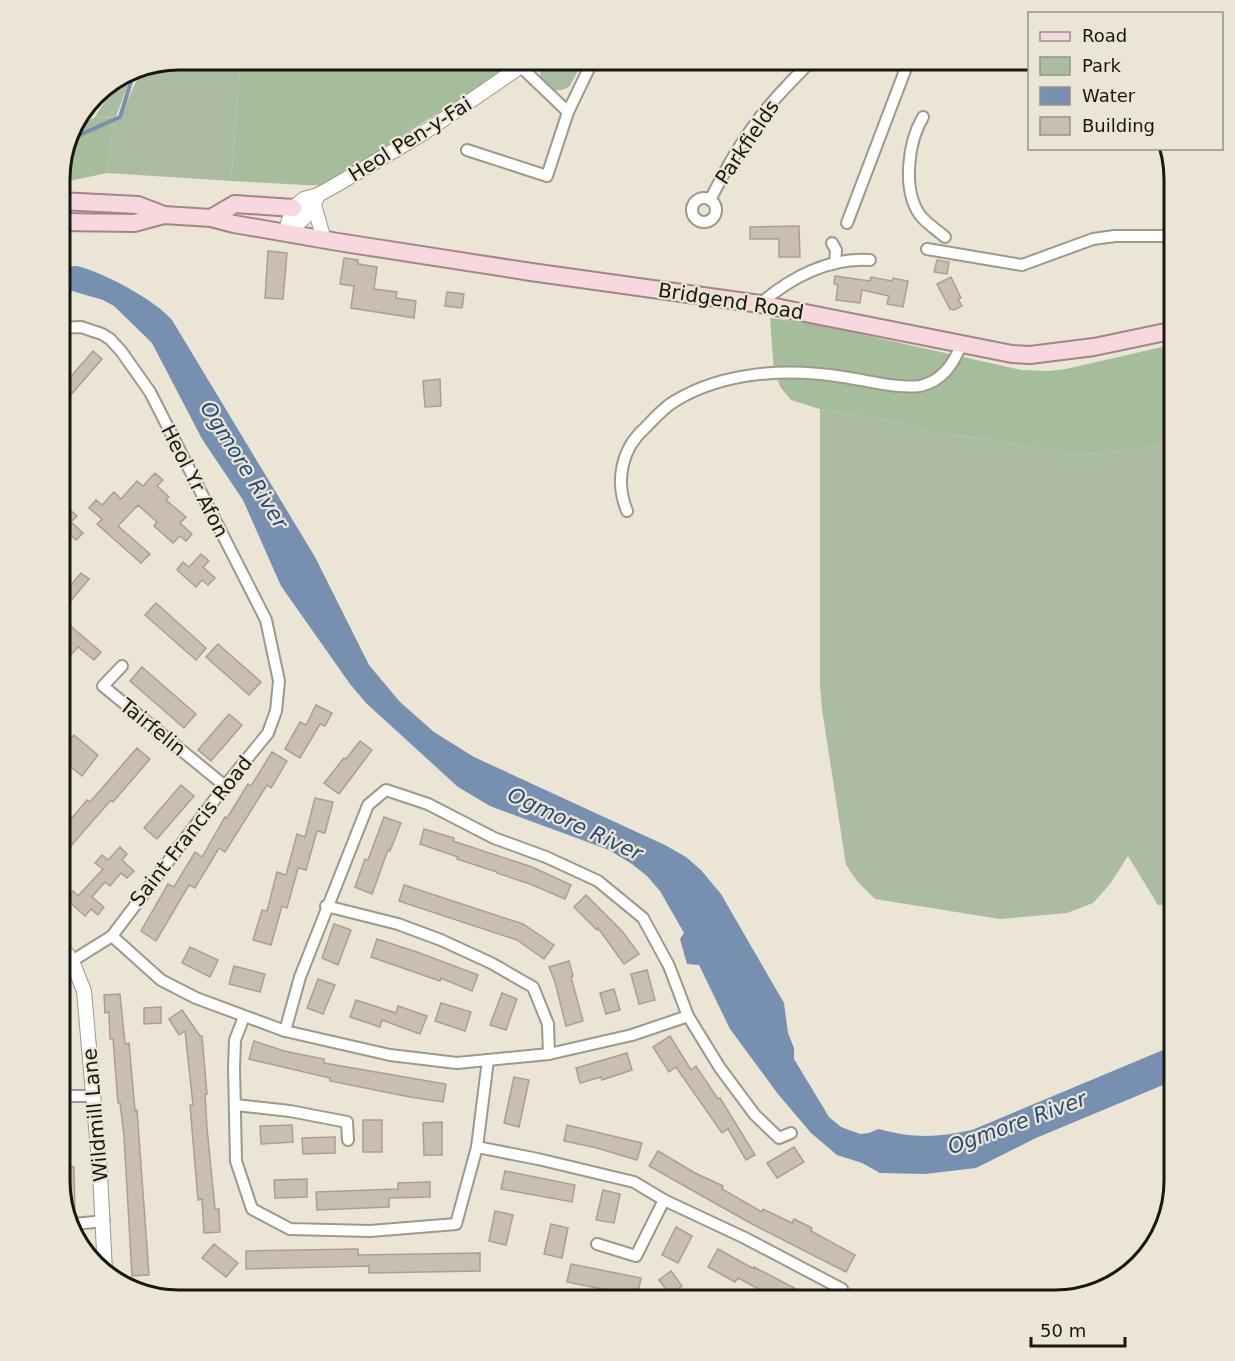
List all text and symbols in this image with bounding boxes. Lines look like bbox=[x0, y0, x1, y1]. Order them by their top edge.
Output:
legend bbox=[1028, 12, 1223, 150]
text: Road bbox=[1082, 25, 1127, 46]
text: Park bbox=[1082, 55, 1121, 76]
text: Water bbox=[1082, 85, 1136, 106]
street label: Heol Pen-y-Fai bbox=[344, 91, 476, 187]
street label: Parkfields bbox=[710, 95, 784, 189]
text: Building bbox=[1082, 115, 1155, 136]
street label: Bridgend Road bbox=[656, 278, 806, 324]
water label: Ogmore River bbox=[195, 397, 294, 534]
street label: Heol Yr Afon bbox=[156, 421, 234, 541]
street label: Tairfelin bbox=[114, 692, 191, 761]
street label: Saint Francis Road bbox=[125, 751, 257, 911]
water label: Ogmore River bbox=[504, 782, 647, 866]
street label: Wildmill Lane bbox=[77, 1047, 113, 1183]
water label: Ogmore River bbox=[944, 1086, 1091, 1159]
scale bar bbox=[1031, 1310, 1126, 1348]
text: 50 m bbox=[1040, 1320, 1086, 1341]

